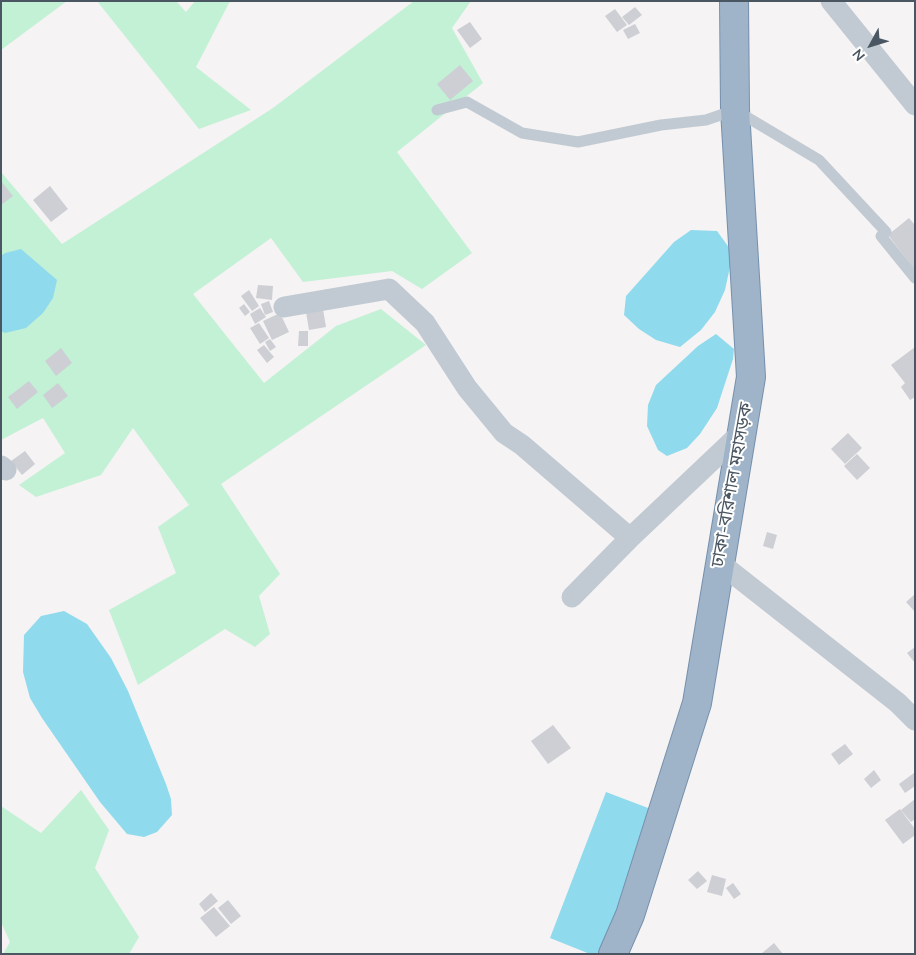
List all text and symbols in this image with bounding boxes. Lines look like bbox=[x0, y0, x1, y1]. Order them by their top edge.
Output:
north arrow bbox=[846, 20, 896, 70]
text: N bbox=[848, 45, 870, 65]
street label: ঢাকা-বরিশাল মহাসড়ক bbox=[708, 401, 758, 569]

